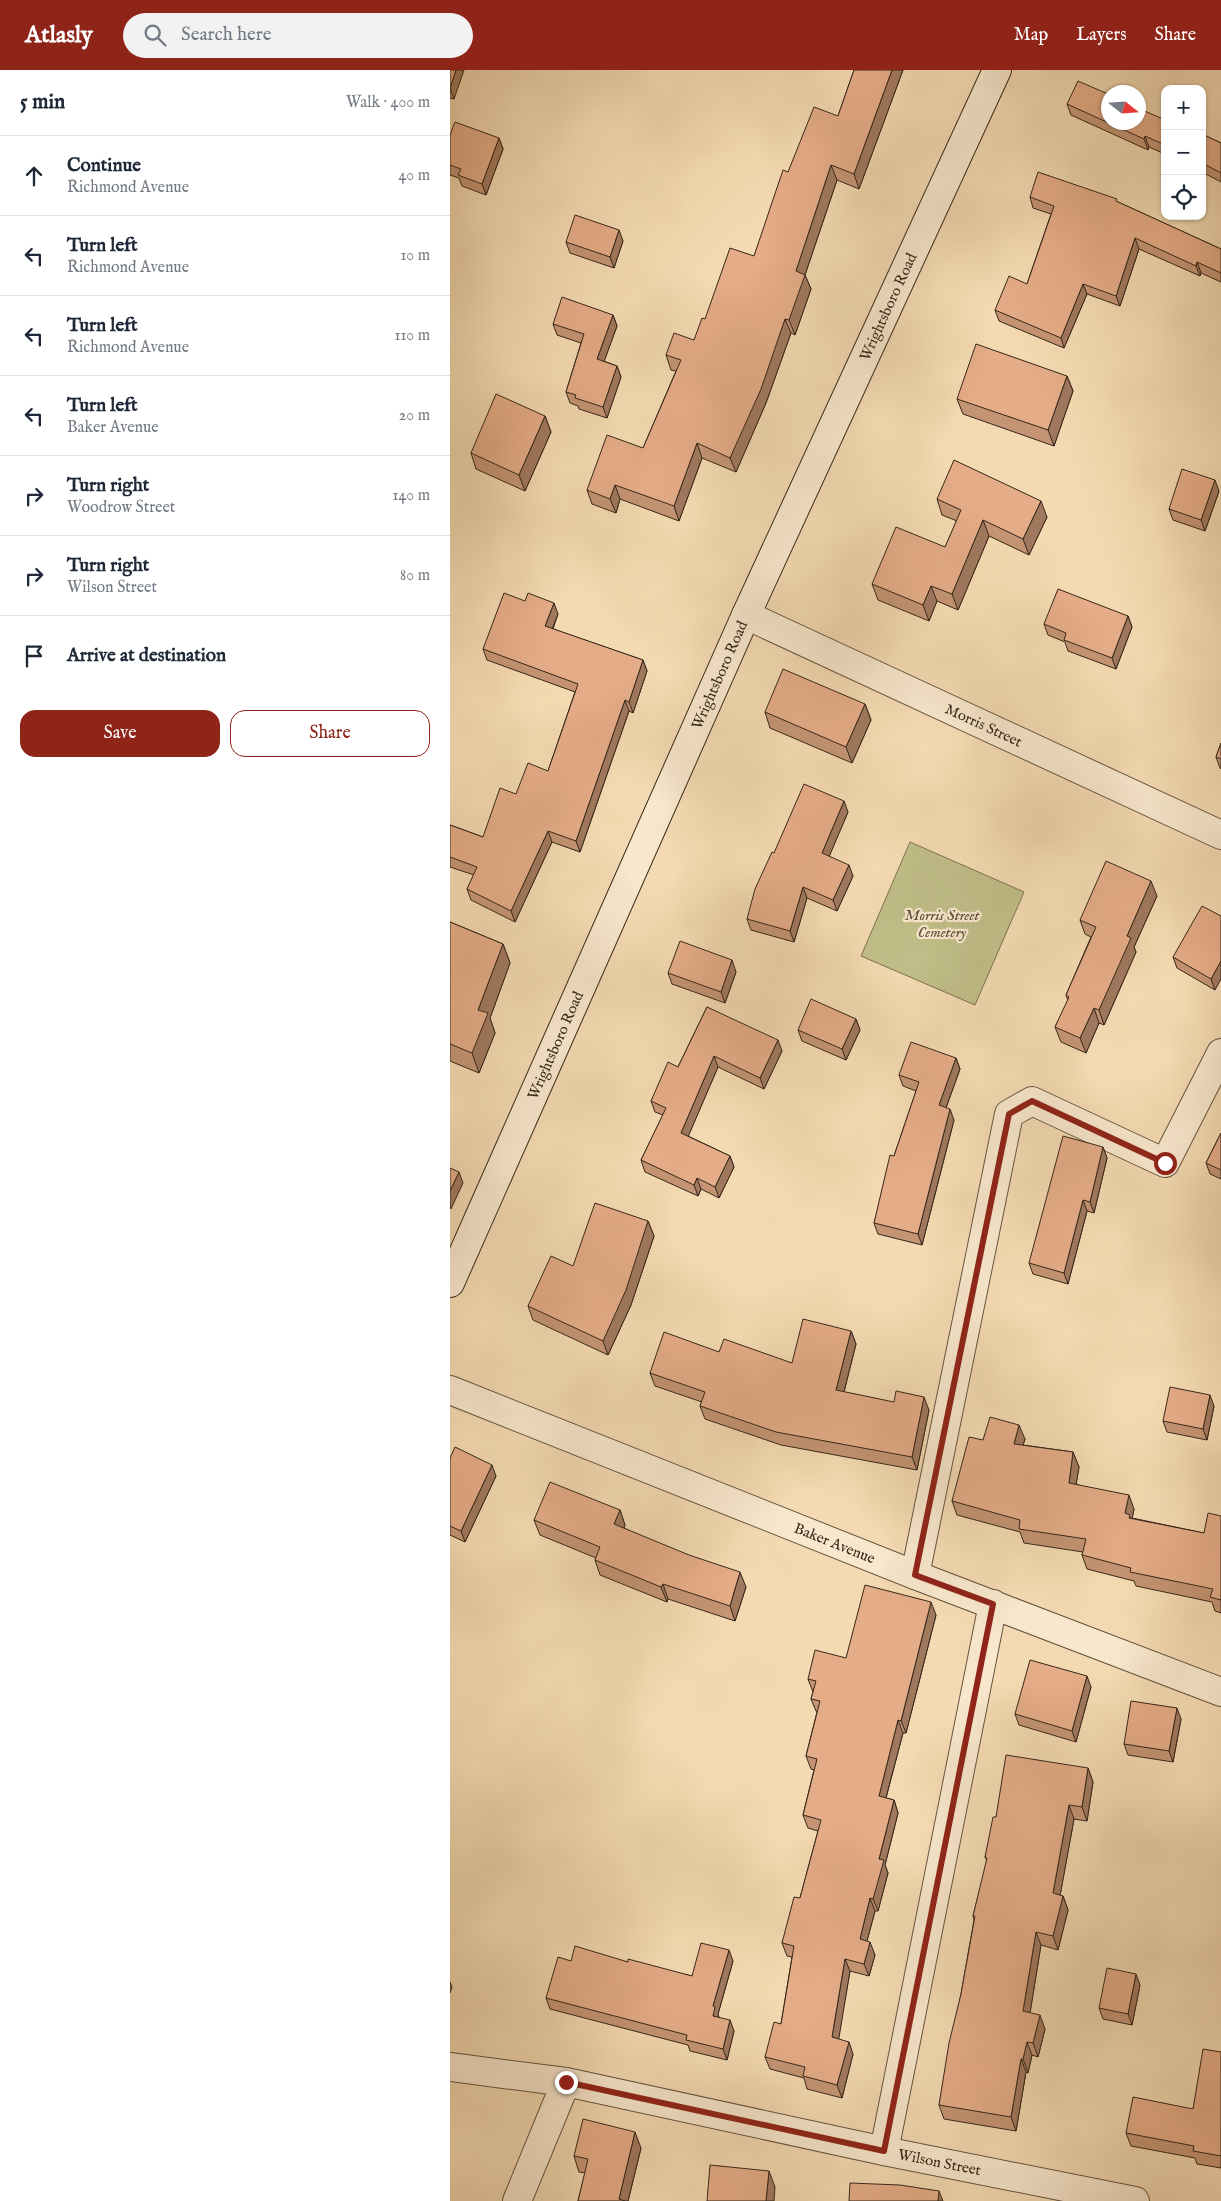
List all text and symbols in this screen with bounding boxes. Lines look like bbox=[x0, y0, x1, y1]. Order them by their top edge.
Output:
search box bbox=[123, 13, 473, 58]
text: Atlasly bbox=[25, 20, 93, 51]
icon: search bbox=[141, 21, 169, 49]
text: Search here bbox=[181, 23, 271, 47]
text: Map bbox=[1014, 24, 1048, 47]
text: Layers bbox=[1076, 24, 1127, 47]
text: Share bbox=[1155, 24, 1196, 47]
north arrow bbox=[1101, 85, 1146, 130]
map controls bbox=[1161, 85, 1206, 220]
button: + bbox=[1161, 85, 1206, 130]
text: 5 min bbox=[20, 89, 65, 116]
text: Walk · 400 m bbox=[346, 93, 430, 113]
button: − bbox=[1161, 130, 1206, 175]
text: Continue bbox=[67, 154, 141, 178]
icon: ahead bbox=[20, 162, 48, 190]
text: 40 m bbox=[398, 166, 430, 186]
button: locate bbox=[1161, 175, 1206, 220]
text: Richmond Avenue bbox=[67, 178, 189, 198]
text: Turn left bbox=[67, 234, 138, 258]
icon: left bbox=[20, 242, 48, 270]
text: 10 m bbox=[400, 246, 430, 266]
street label: Wrightsboro Road bbox=[855, 249, 922, 364]
text: Richmond Avenue bbox=[67, 258, 189, 278]
text: Turn left bbox=[67, 314, 138, 338]
icon: left bbox=[20, 322, 48, 350]
text: 110 m bbox=[394, 326, 430, 346]
text: Richmond Avenue bbox=[67, 338, 189, 358]
text: Turn left bbox=[67, 394, 138, 418]
icon: left bbox=[20, 402, 48, 430]
text: 20 m bbox=[399, 406, 430, 426]
text: Baker Avenue bbox=[67, 418, 159, 438]
text: Turn right bbox=[67, 474, 149, 498]
icon: right bbox=[20, 482, 48, 510]
text: 140 m bbox=[392, 486, 430, 506]
text: Woodrow Street bbox=[67, 498, 175, 518]
text: Turn right bbox=[67, 554, 149, 578]
icon: right bbox=[20, 562, 48, 590]
text: 80 m bbox=[400, 566, 430, 586]
text: Wilson Street bbox=[67, 578, 157, 598]
street label: Wrightsboro Road bbox=[688, 617, 753, 732]
icon: arrive bbox=[20, 642, 48, 670]
text: Arrive at destination bbox=[67, 644, 226, 668]
street label: Morris Street bbox=[942, 700, 1025, 752]
button: Save bbox=[20, 710, 220, 757]
button: Share bbox=[230, 710, 430, 757]
park label: Morris Street Cemetery bbox=[905, 906, 981, 942]
street label: Wrightsboro Road bbox=[524, 987, 588, 1103]
route start bbox=[1154, 1152, 1177, 1175]
street label: Baker Avenue bbox=[791, 1519, 878, 1568]
route end bbox=[555, 2071, 578, 2094]
street label: Wilson Street bbox=[896, 2145, 983, 2180]

